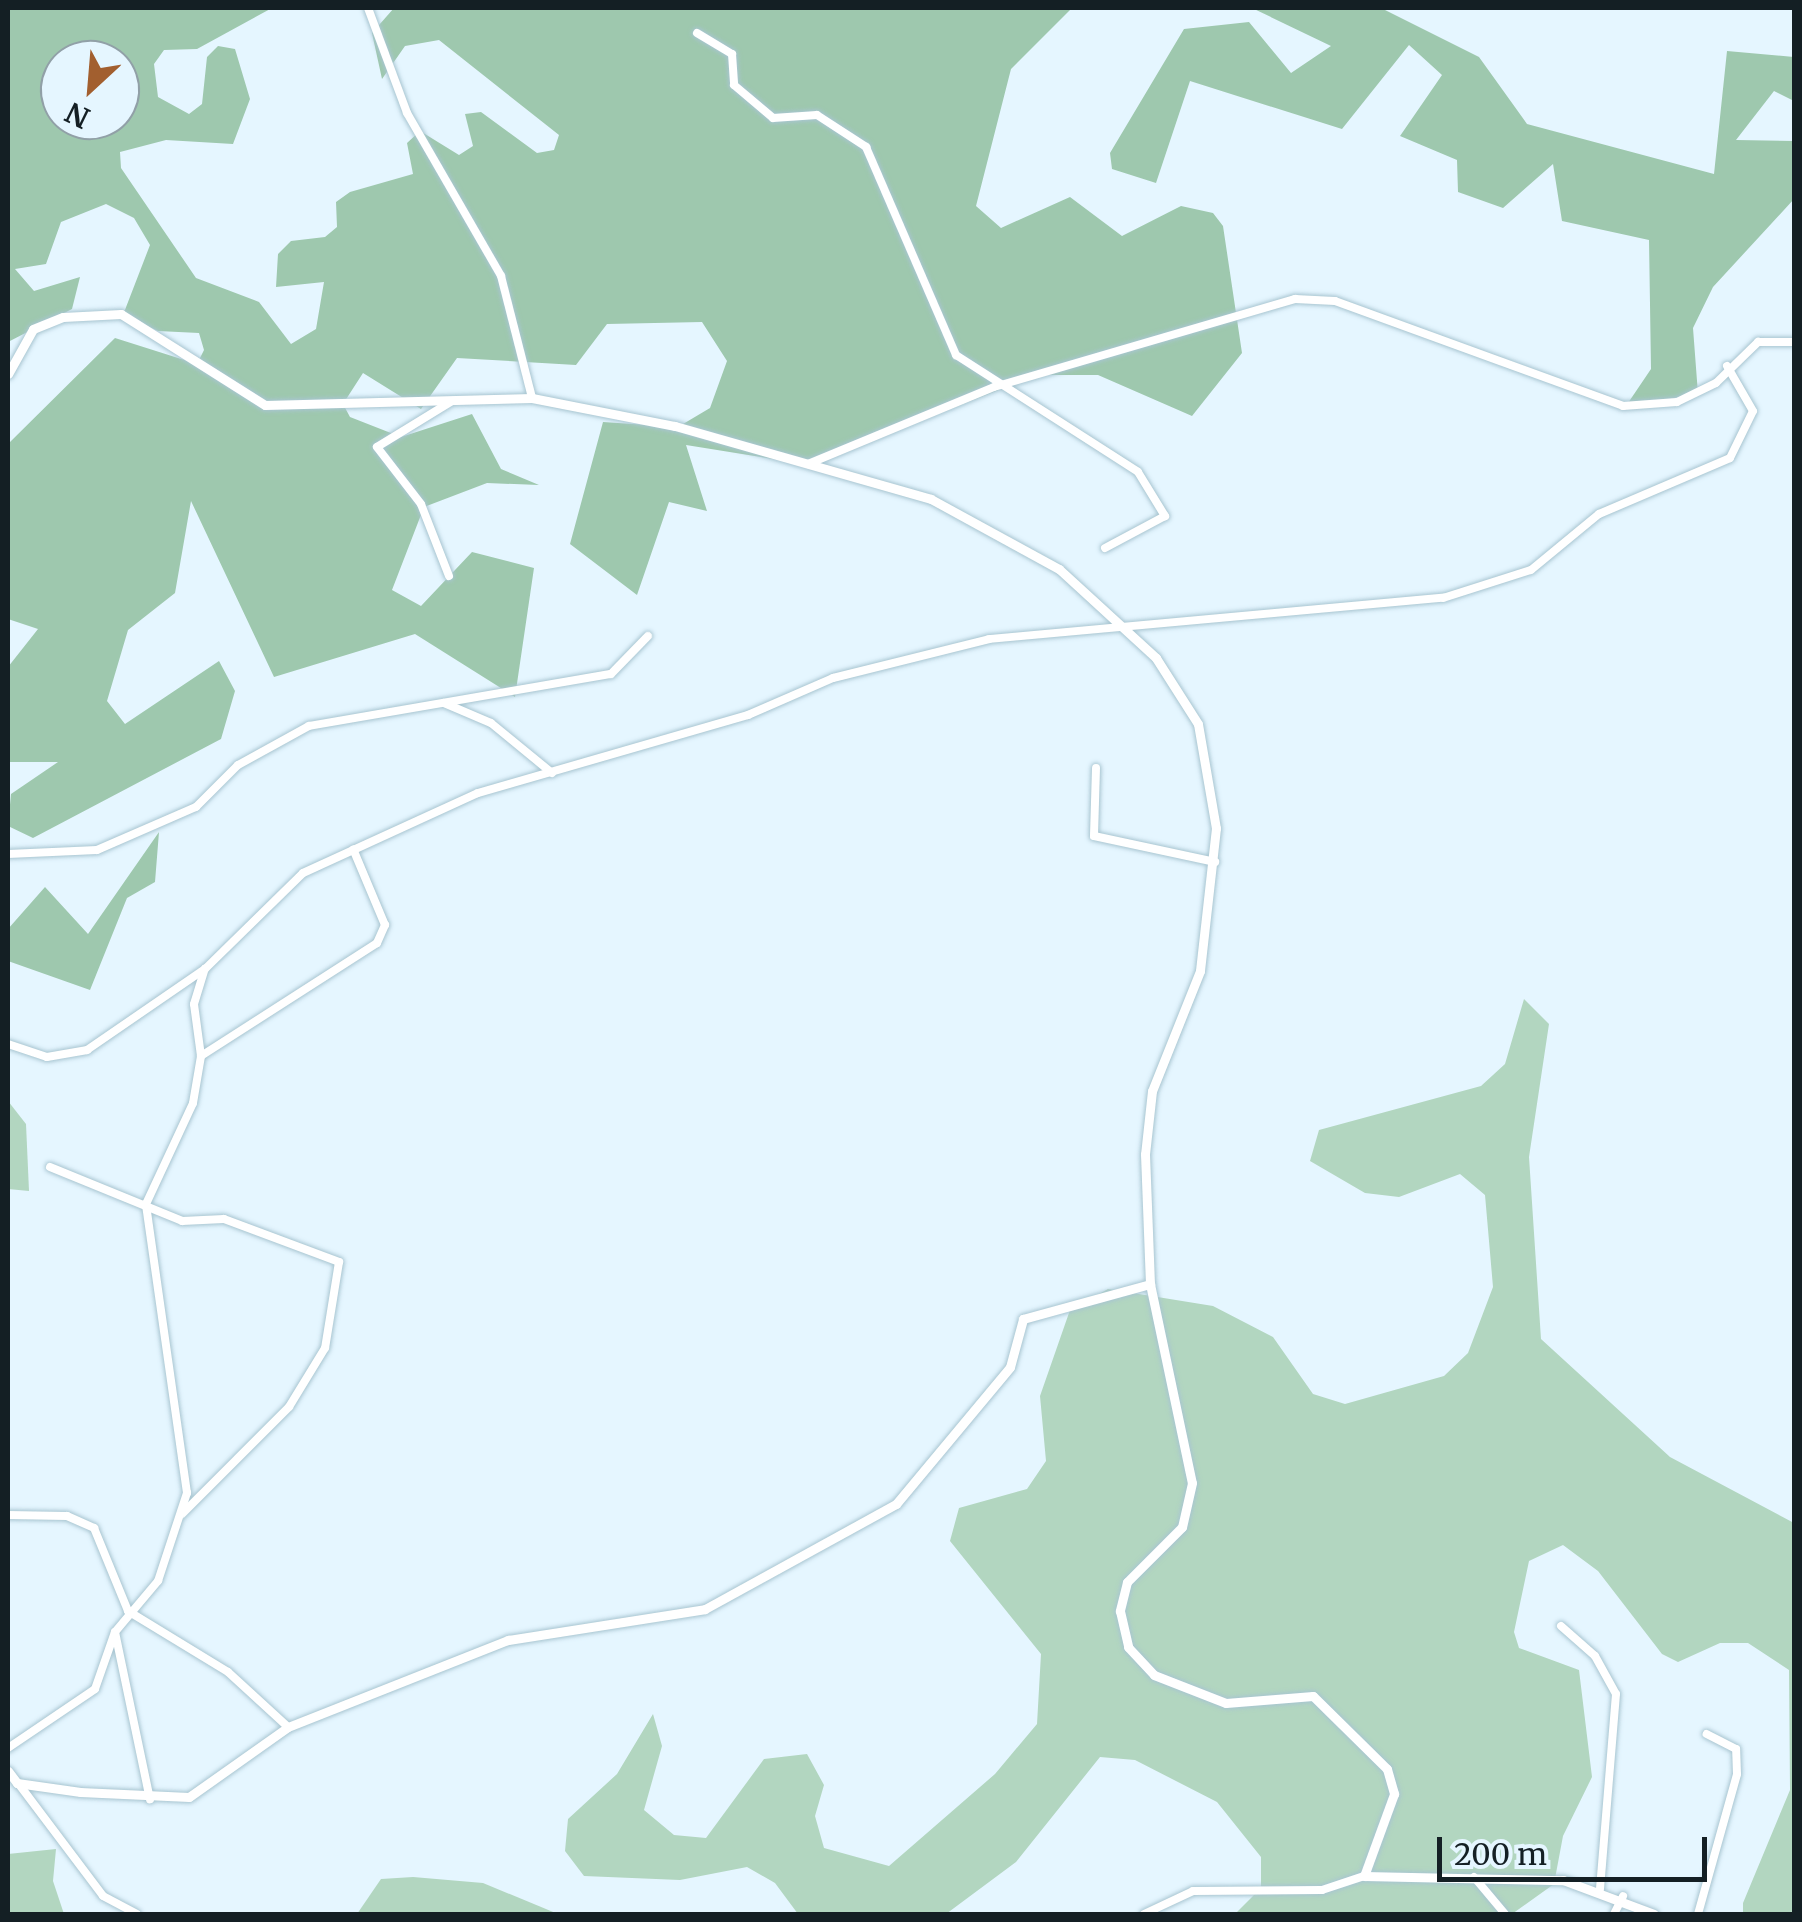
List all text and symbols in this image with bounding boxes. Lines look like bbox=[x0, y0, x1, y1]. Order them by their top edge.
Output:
north arrow bbox=[40, 40, 140, 140]
text: N bbox=[60, 94, 96, 136]
scale bar bbox=[1442, 1817, 1712, 1879]
text: 200 m bbox=[1454, 1835, 1547, 1873]

